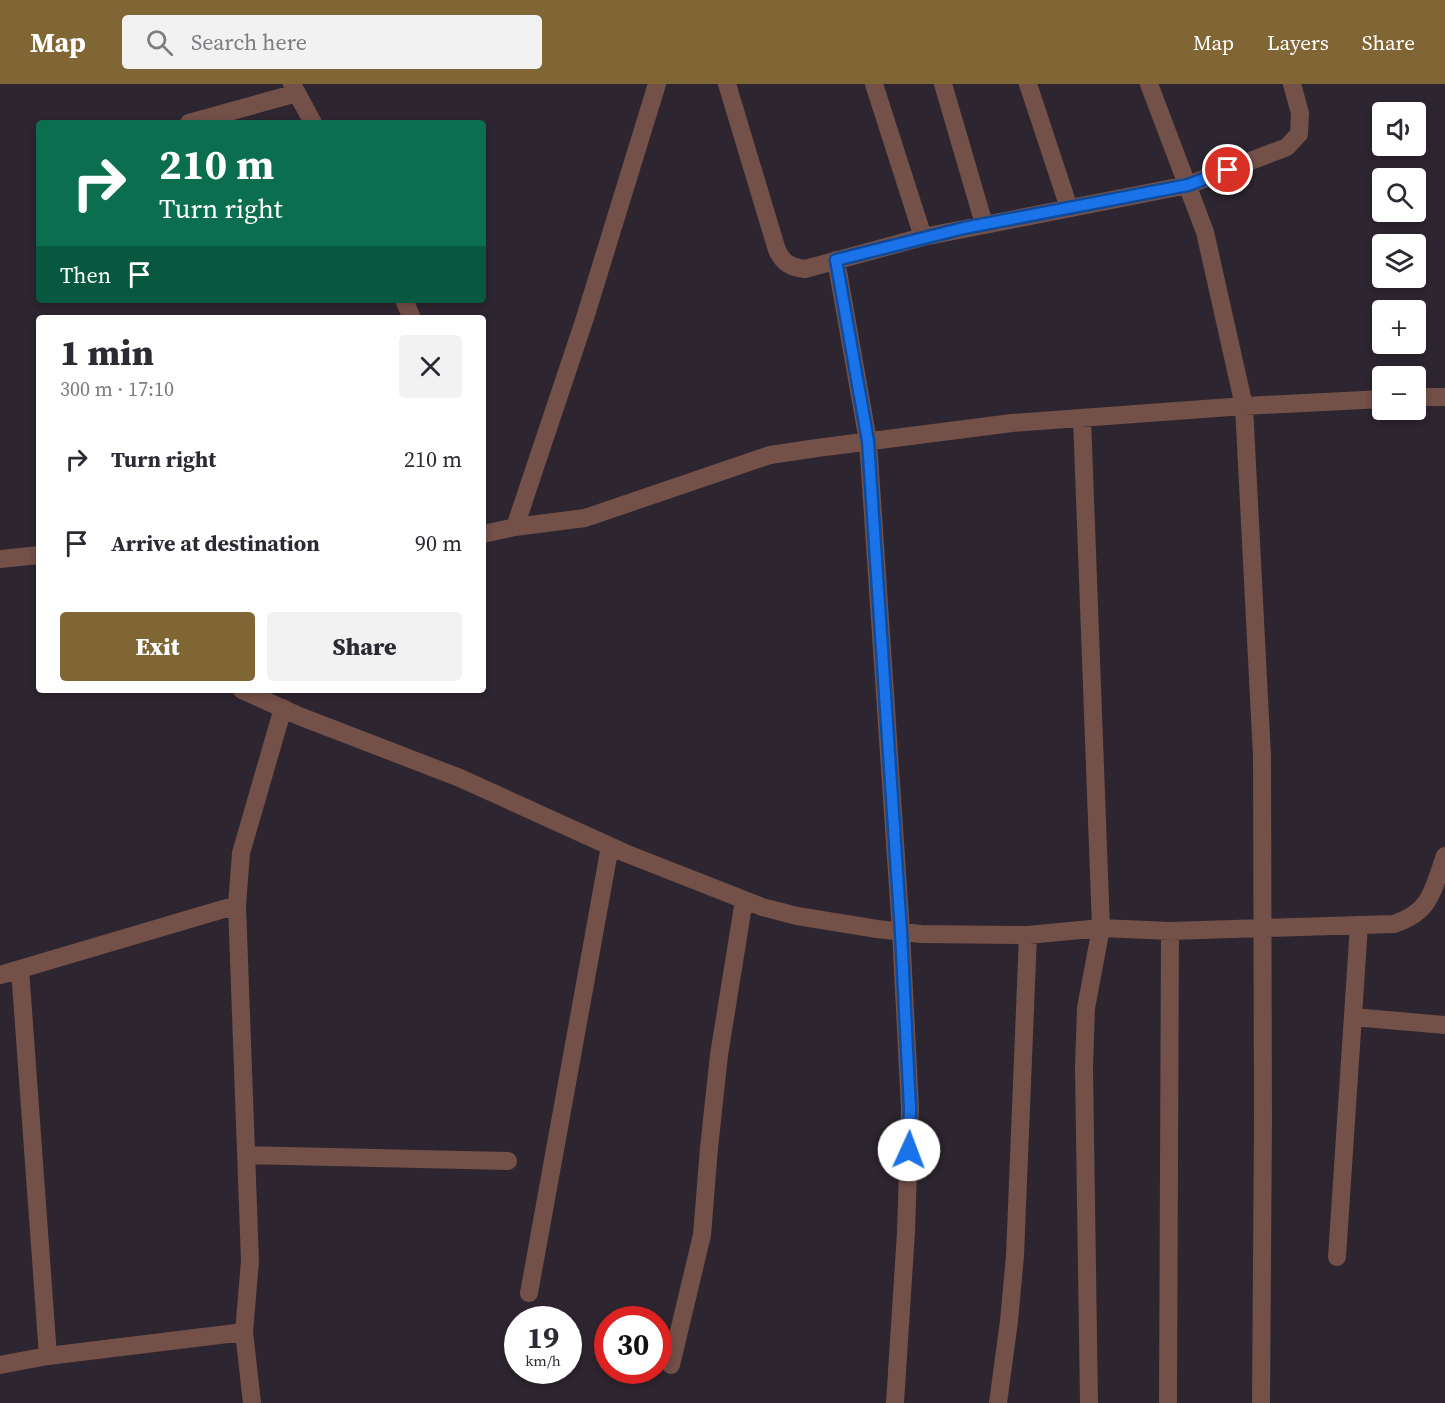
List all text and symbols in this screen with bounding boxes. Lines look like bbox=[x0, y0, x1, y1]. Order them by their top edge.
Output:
search box bbox=[122, 15, 542, 69]
text: Map bbox=[30, 23, 86, 61]
icon: search bbox=[143, 26, 176, 59]
text: Search here bbox=[191, 27, 307, 57]
text: Map bbox=[1193, 28, 1234, 57]
text: Layers bbox=[1267, 28, 1329, 57]
text: Share bbox=[1362, 28, 1415, 57]
map controls bbox=[1372, 102, 1426, 420]
button: sound bbox=[1372, 102, 1426, 156]
text: 210 m bbox=[159, 135, 274, 193]
icon: right bbox=[60, 144, 138, 222]
pin bbox=[1202, 144, 1253, 195]
icon: arrive bbox=[1211, 153, 1244, 186]
button: search bbox=[1372, 168, 1426, 222]
text: Turn right bbox=[159, 190, 283, 227]
button: layers bbox=[1372, 234, 1426, 288]
icon: arrive bbox=[123, 258, 156, 291]
text: Then bbox=[60, 260, 111, 290]
button: + bbox=[1372, 300, 1426, 354]
text: 1 min bbox=[60, 328, 154, 377]
button: close bbox=[399, 335, 462, 398]
button: − bbox=[1372, 366, 1426, 420]
text: 300 m · 17:10 bbox=[60, 375, 174, 403]
icon: right bbox=[60, 443, 93, 476]
text: Turn right bbox=[111, 444, 216, 474]
text: 210 m bbox=[404, 444, 462, 474]
icon: arrive bbox=[60, 527, 93, 560]
text: Arrive at destination bbox=[111, 528, 320, 558]
text: 90 m bbox=[415, 528, 462, 558]
button: Exit bbox=[60, 612, 255, 681]
button: Share bbox=[267, 612, 462, 681]
position arrow bbox=[877, 1118, 941, 1182]
speed limit sign: 30 bbox=[594, 1306, 672, 1384]
text: 19 bbox=[527, 1317, 559, 1358]
text: km/h bbox=[525, 1350, 561, 1371]

